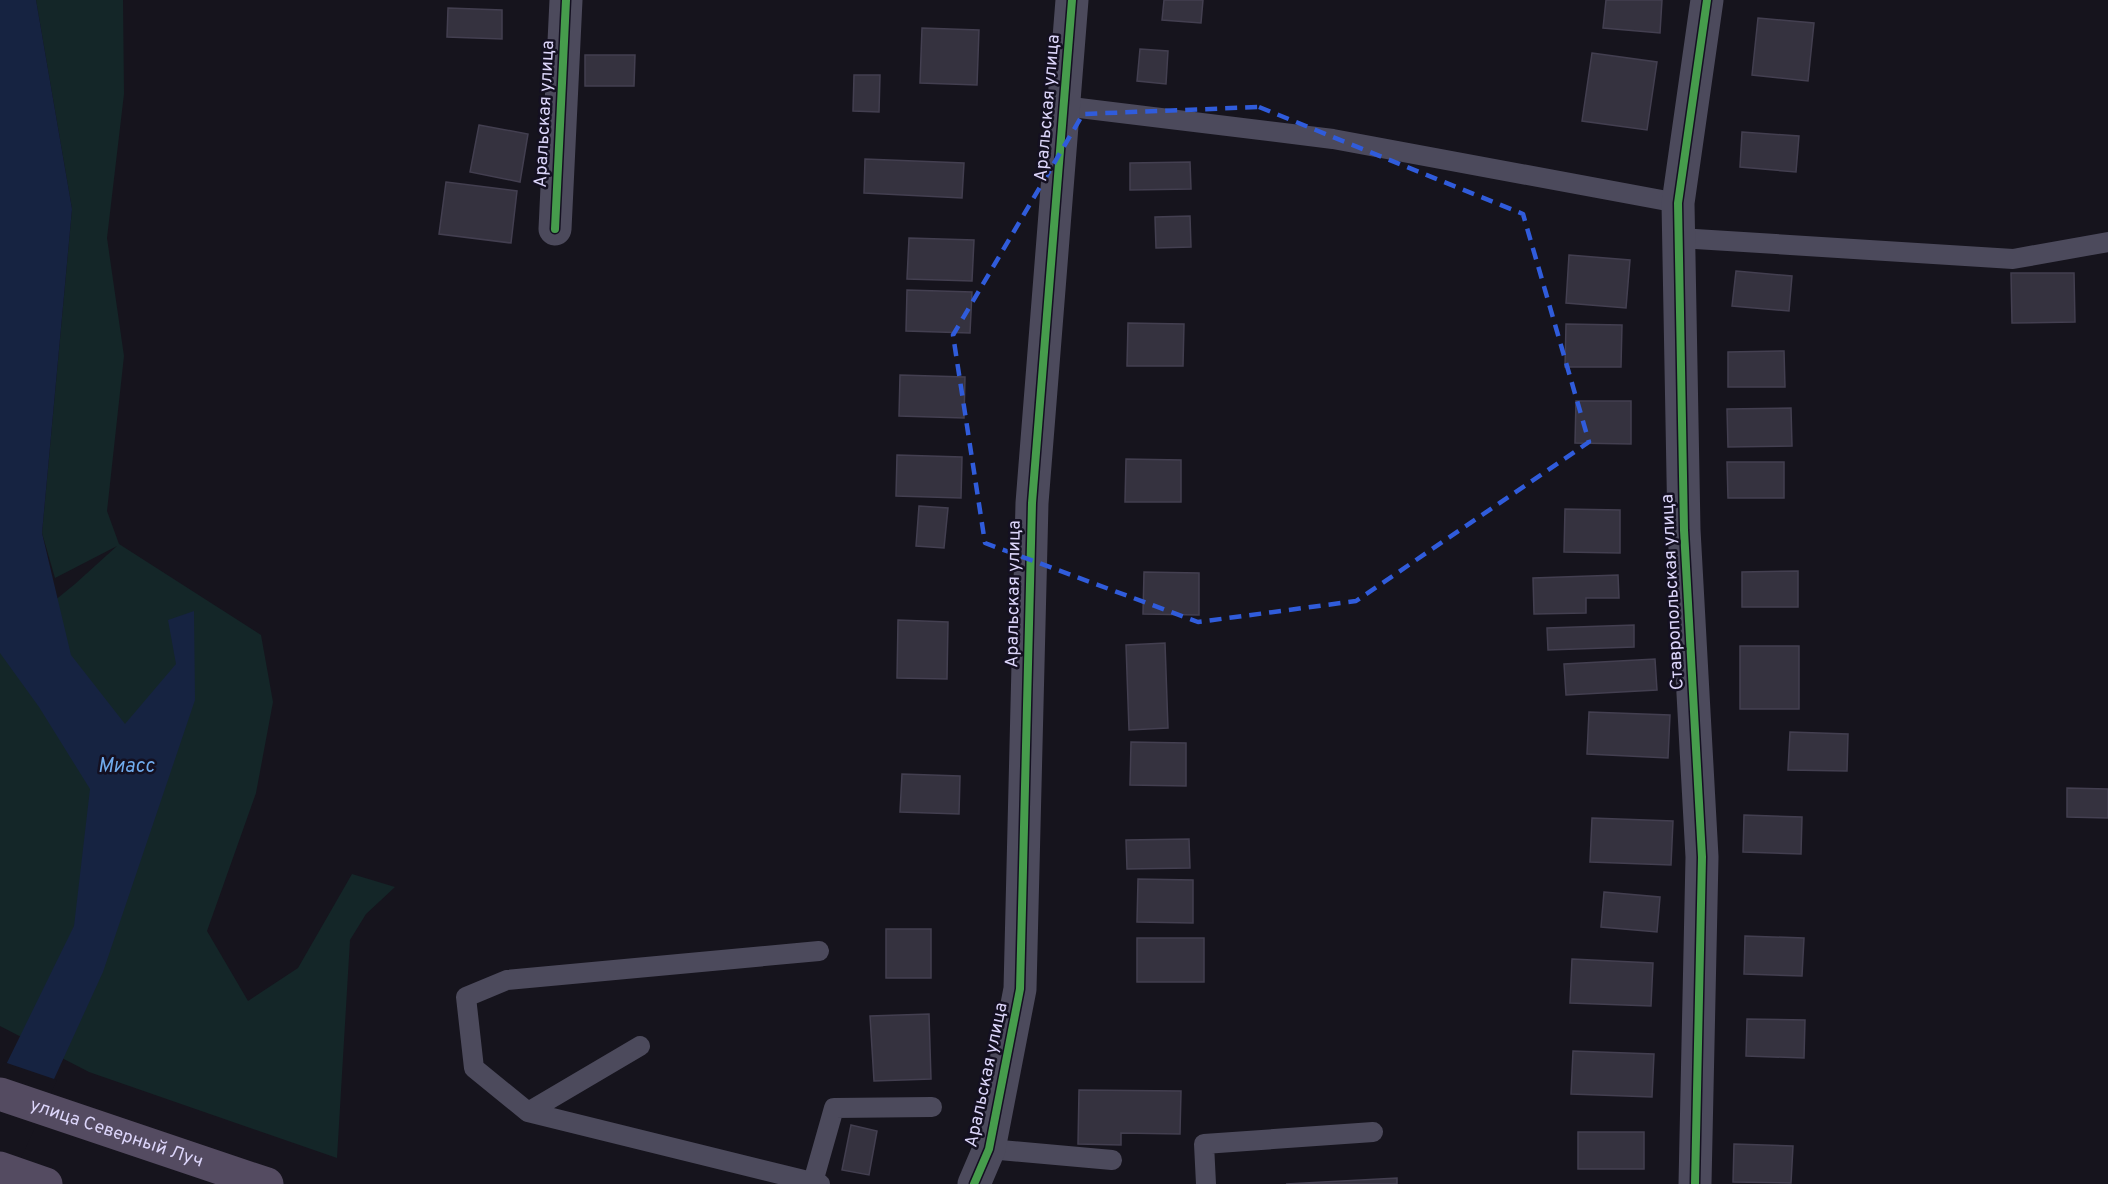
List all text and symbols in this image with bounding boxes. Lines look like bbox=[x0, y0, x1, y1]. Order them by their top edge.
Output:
street label: Аральская улица bbox=[1030, 33, 1066, 183]
street label: Аральская улица bbox=[530, 40, 560, 188]
street label: Ставропольская улица bbox=[1656, 493, 1690, 691]
street label: Аральская улица bbox=[1001, 520, 1027, 668]
water label: Миасс bbox=[98, 754, 155, 780]
street label: Аральская улица bbox=[960, 1000, 1014, 1150]
street label: улица Северный Луч bbox=[27, 1093, 206, 1173]

